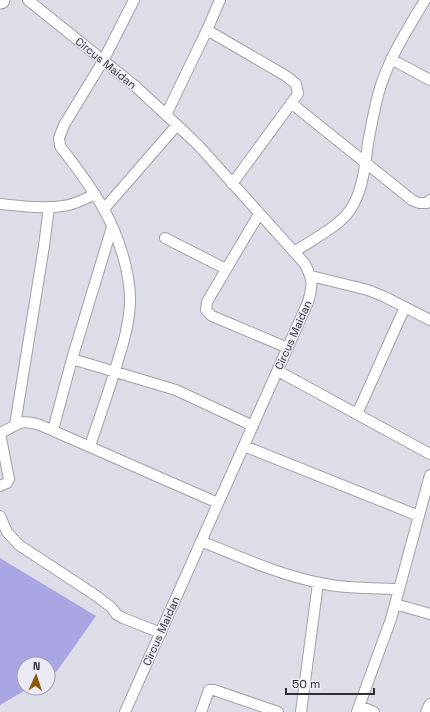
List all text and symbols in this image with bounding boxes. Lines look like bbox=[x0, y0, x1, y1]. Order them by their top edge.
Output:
street label: Circus Maidan bbox=[73, 34, 139, 92]
street label: Circus Maidan bbox=[271, 298, 315, 372]
street label: Circus Maidan bbox=[139, 594, 183, 668]
north arrow bbox=[16, 656, 56, 696]
text: N bbox=[32, 659, 41, 673]
scale bar bbox=[286, 670, 374, 696]
text: 50 m bbox=[292, 676, 320, 692]

